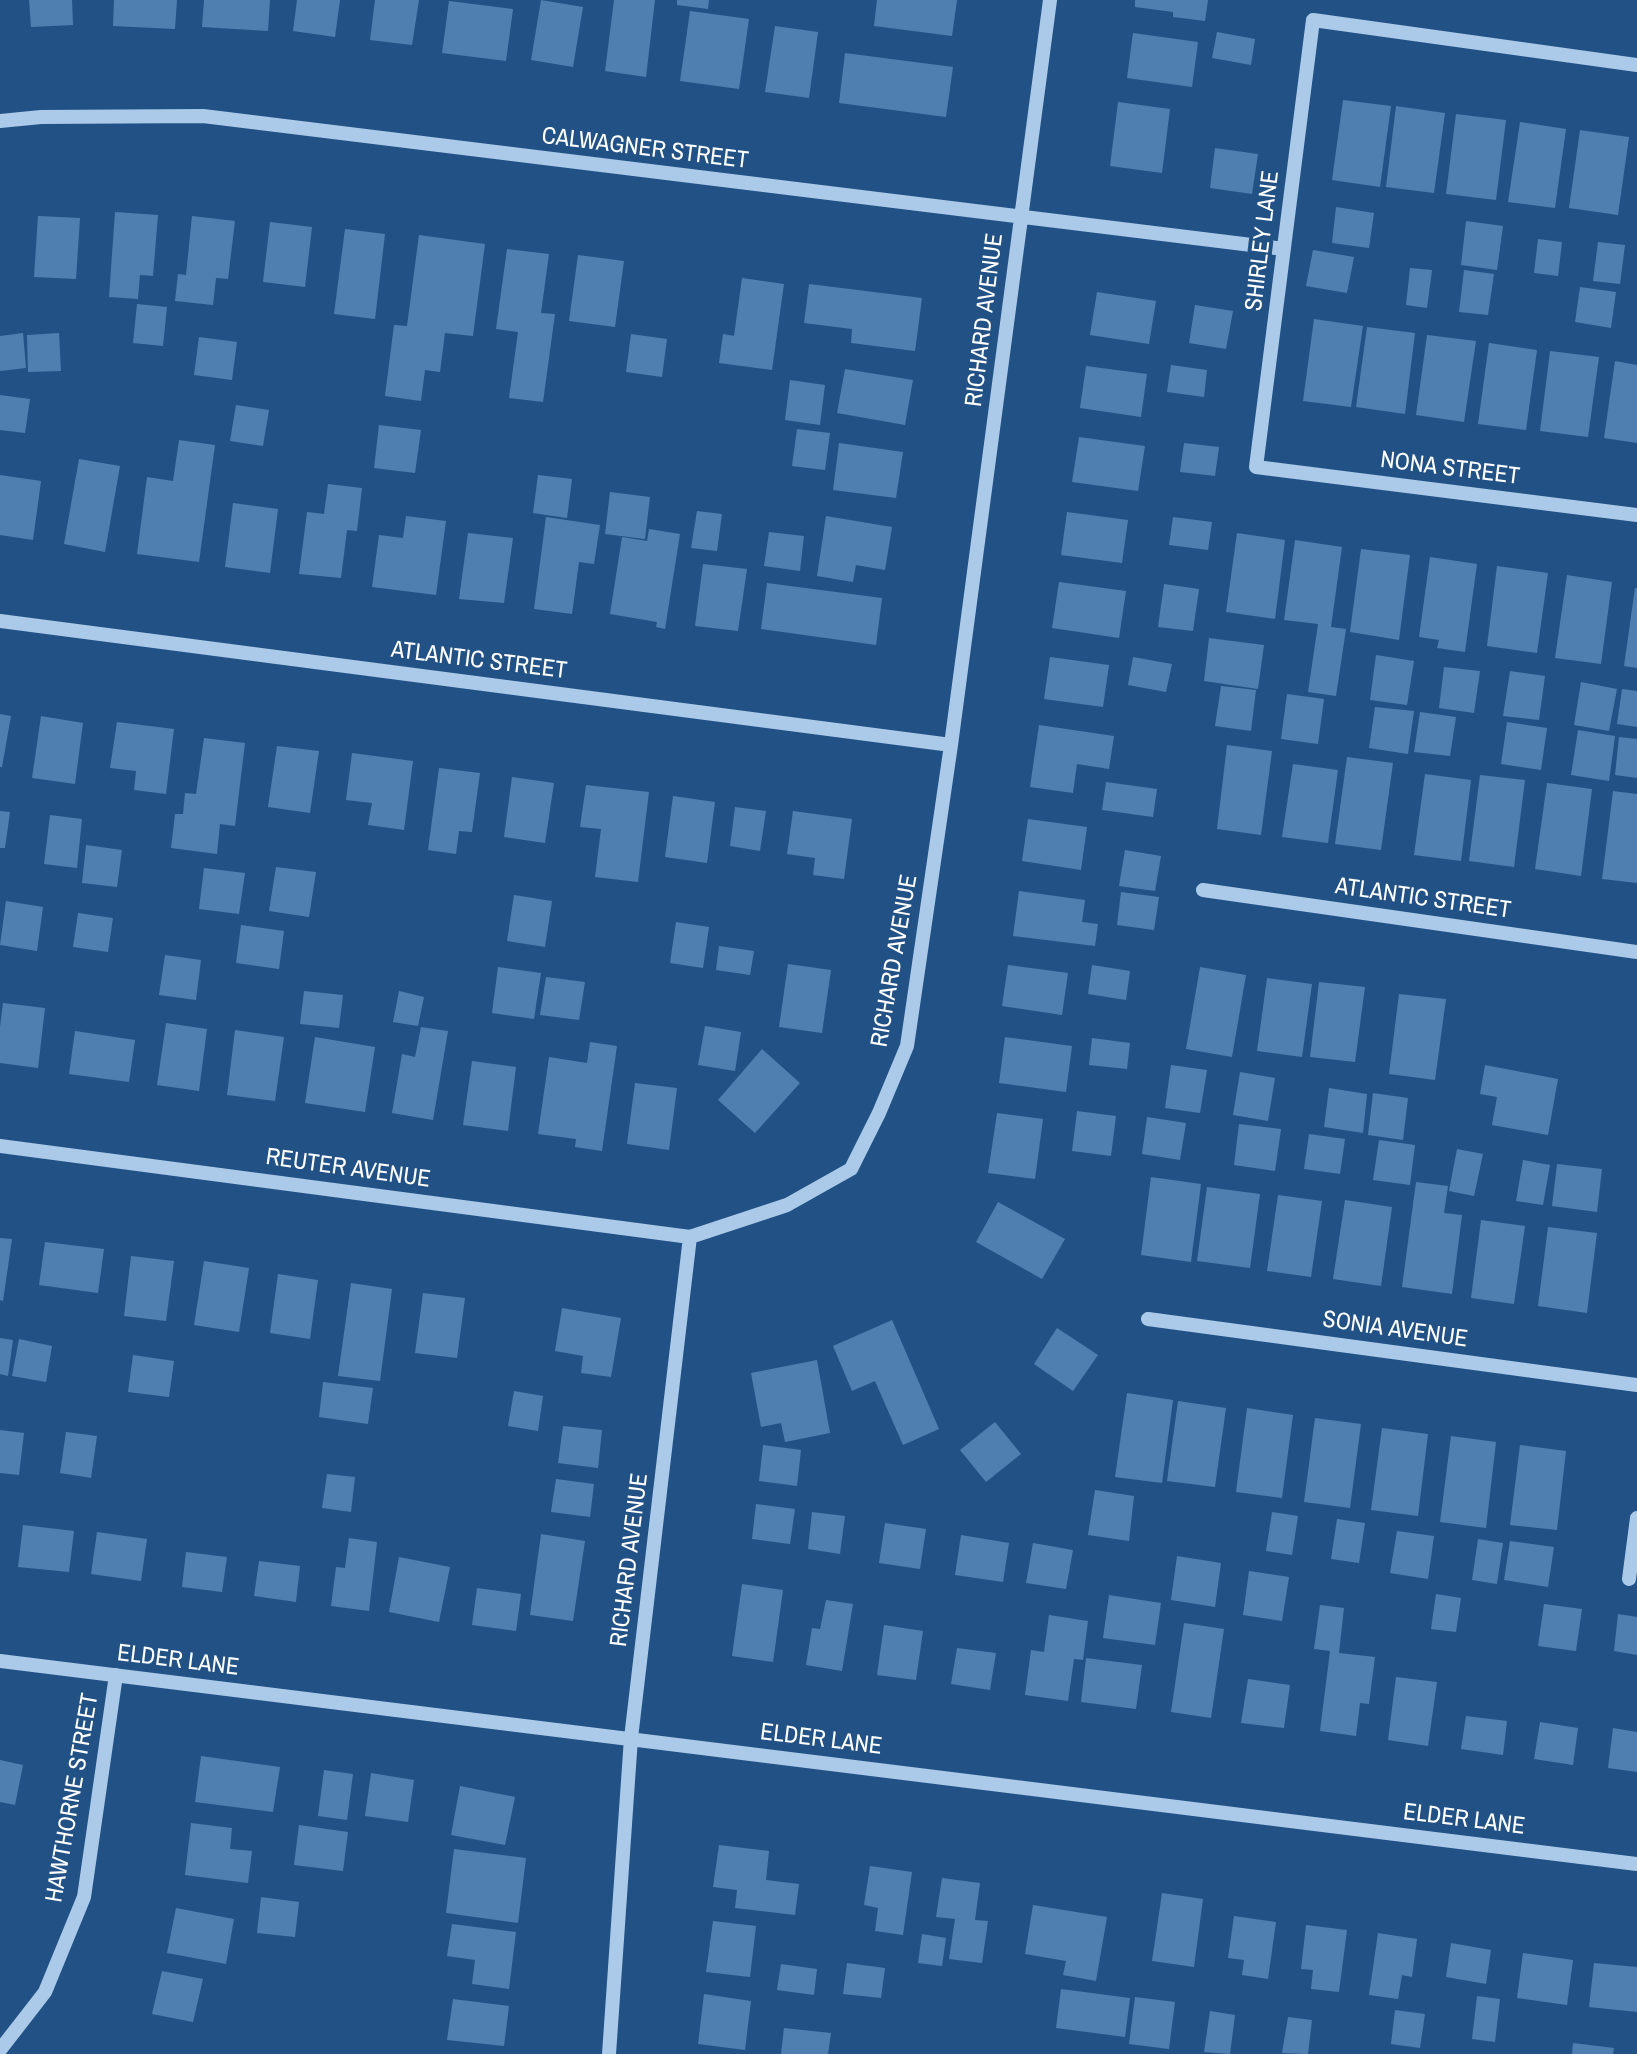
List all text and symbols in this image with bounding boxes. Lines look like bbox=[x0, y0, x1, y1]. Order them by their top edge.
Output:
street label: CALWAGNER STREET bbox=[540, 122, 750, 176]
street label: SHIRLEY LANE bbox=[1240, 169, 1286, 313]
street label: RICHARD AVENUE bbox=[960, 232, 1010, 408]
street label: NONA STREET bbox=[1379, 446, 1521, 492]
street label: ATLANTIC STREET bbox=[390, 636, 568, 686]
street label: ATLANTIC STREET bbox=[1333, 872, 1513, 926]
street label: RICHARD AVENUE bbox=[866, 873, 924, 1049]
street label: REUTER AVENUE bbox=[264, 1143, 432, 1195]
street label: SONIA AVENUE bbox=[1321, 1306, 1469, 1354]
street label: RICHARD AVENUE bbox=[605, 1472, 655, 1648]
street label: ELDER LANE bbox=[115, 1639, 241, 1683]
street label: HAWTHORNE STREET bbox=[40, 1691, 106, 1905]
street label: ELDER LANE bbox=[758, 1718, 884, 1762]
street label: ELDER LANE bbox=[1401, 1798, 1527, 1842]

